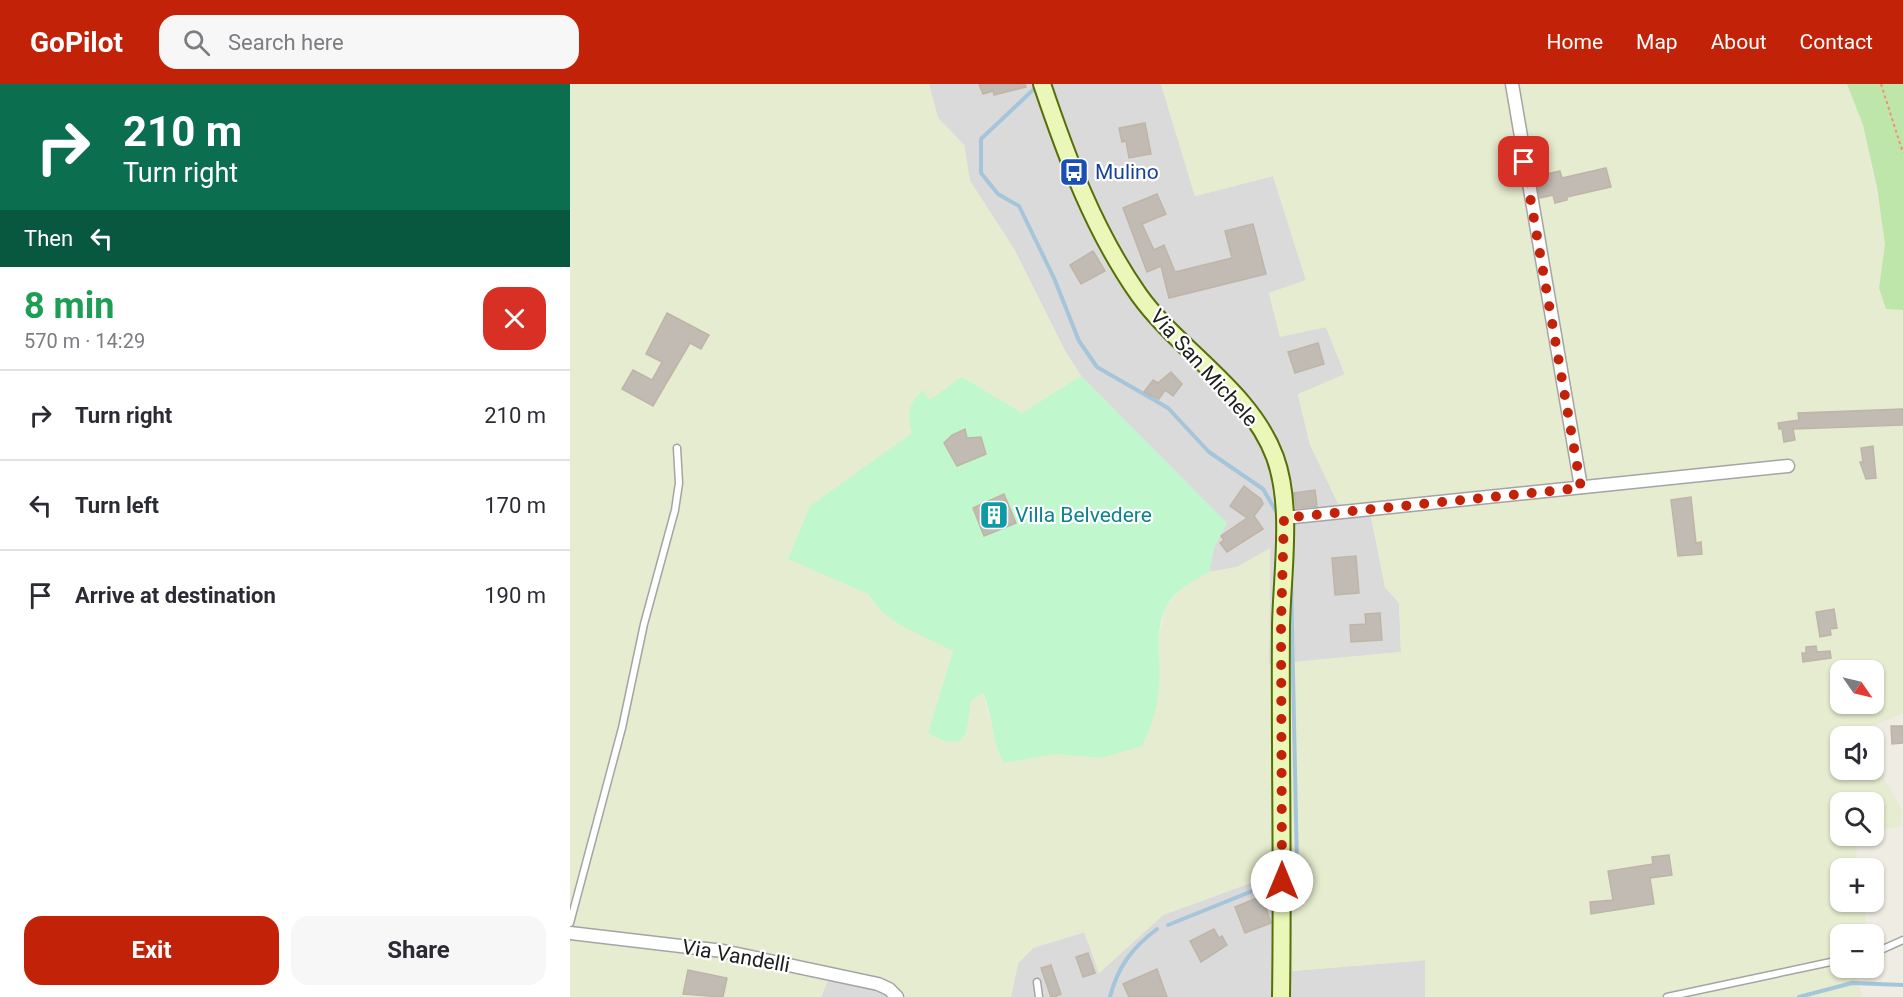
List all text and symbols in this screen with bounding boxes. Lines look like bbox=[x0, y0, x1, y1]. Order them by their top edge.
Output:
search box bbox=[159, 15, 579, 69]
text: GoPilot bbox=[30, 26, 123, 59]
icon: search bbox=[180, 26, 213, 59]
text: Search here bbox=[228, 30, 344, 55]
text: Home bbox=[1547, 30, 1603, 54]
text: Map bbox=[1636, 30, 1678, 54]
text: About bbox=[1711, 30, 1767, 54]
text: Contact bbox=[1800, 30, 1873, 54]
text: 210 m bbox=[123, 107, 242, 156]
icon: right bbox=[24, 108, 102, 186]
pin bbox=[1498, 136, 1549, 187]
icon: arrive bbox=[1507, 145, 1540, 178]
bus stop icon: Mulino bbox=[1058, 156, 1090, 188]
text: Turn right bbox=[123, 157, 238, 189]
place label: Mulino bbox=[1095, 160, 1159, 184]
icon: left bbox=[85, 222, 118, 255]
text: Then bbox=[24, 226, 73, 251]
text: 8 min bbox=[24, 285, 115, 327]
button: close bbox=[483, 287, 546, 350]
street label: Via San Michele bbox=[1145, 305, 1263, 431]
text: 570 m · 14:29 bbox=[24, 329, 145, 353]
icon: right bbox=[24, 399, 57, 432]
text: Turn right bbox=[75, 403, 172, 428]
text: 210 m bbox=[484, 403, 546, 428]
icon: left bbox=[24, 489, 57, 522]
text: Turn left bbox=[75, 493, 159, 518]
text: 170 m bbox=[484, 493, 546, 518]
building icon: Villa Belvedere bbox=[978, 499, 1010, 531]
place label: Villa Belvedere bbox=[1015, 503, 1152, 527]
icon: arrive bbox=[24, 579, 57, 612]
text: Arrive at destination bbox=[75, 583, 276, 608]
text: 190 m bbox=[484, 583, 546, 608]
north arrow bbox=[1830, 660, 1884, 714]
map controls bbox=[1830, 660, 1884, 978]
button: sound bbox=[1830, 726, 1884, 780]
button: search bbox=[1830, 792, 1884, 846]
position arrow bbox=[1250, 849, 1314, 913]
button: + bbox=[1830, 858, 1884, 912]
button: Exit bbox=[24, 916, 279, 985]
button: Share bbox=[291, 916, 546, 985]
button: − bbox=[1830, 924, 1884, 978]
street label: Via Vandelli bbox=[680, 935, 792, 977]

